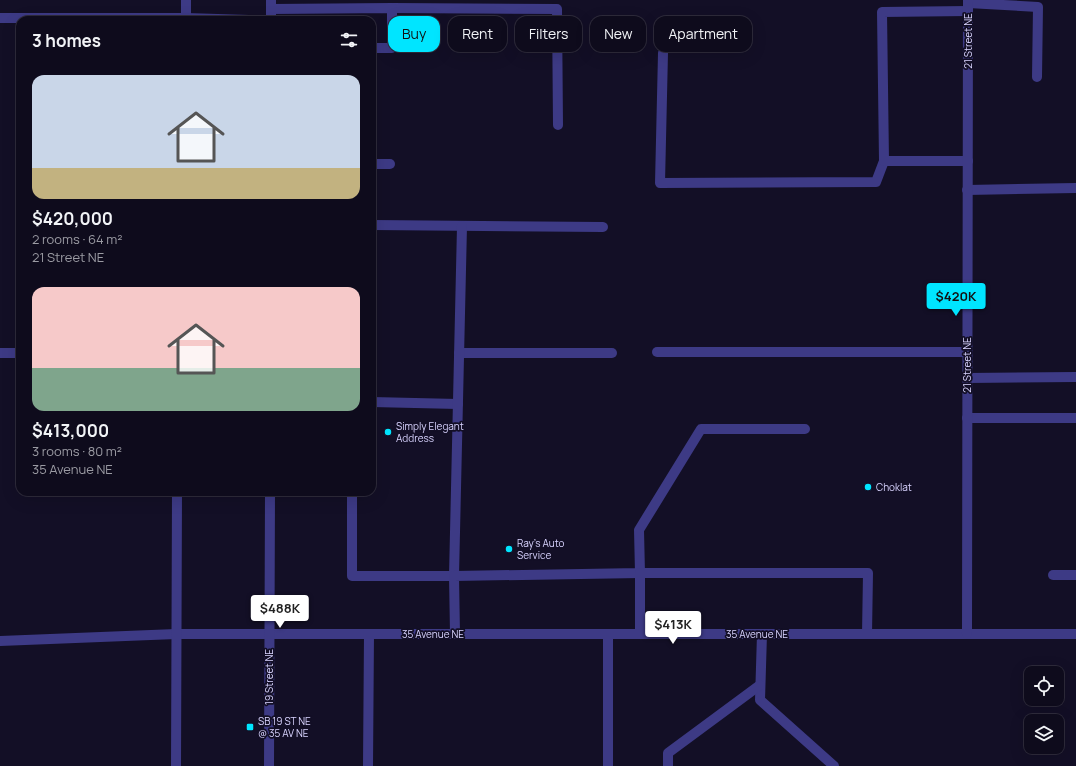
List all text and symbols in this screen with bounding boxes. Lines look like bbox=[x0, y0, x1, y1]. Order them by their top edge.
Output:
street label: 21 Street NE bbox=[961, 13, 975, 69]
chip: Buy bbox=[388, 16, 440, 52]
chip: Rent bbox=[448, 16, 507, 52]
chip: Filters bbox=[515, 16, 582, 52]
chip: New bbox=[590, 16, 646, 52]
chip: Apartment bbox=[654, 16, 752, 52]
text: 3 homes bbox=[32, 29, 101, 52]
icon: filters bbox=[338, 29, 360, 51]
icon: home bbox=[160, 101, 232, 173]
text: $420,000 bbox=[32, 207, 113, 230]
text: 2 rooms · 64 m² bbox=[32, 230, 123, 248]
text: 21 Street NE bbox=[32, 248, 104, 266]
pin: $420K bbox=[928, 283, 984, 317]
text: $420K bbox=[936, 287, 976, 305]
icon: home bbox=[160, 313, 232, 385]
street label: 21 Street NE bbox=[960, 337, 974, 393]
text: $413,000 bbox=[32, 419, 109, 442]
place label: Simply Elegant Address bbox=[396, 419, 464, 445]
marker: Simply Elegant Address bbox=[383, 427, 393, 437]
text: 3 rooms · 80 m² bbox=[32, 442, 122, 460]
text: 35 Avenue NE bbox=[32, 460, 113, 478]
place label: Choklat bbox=[876, 480, 912, 494]
marker: Choklat bbox=[863, 482, 873, 492]
place label: Ray's Auto Service bbox=[517, 536, 565, 562]
marker: Ray's Auto Service bbox=[504, 544, 514, 554]
pin: $488K bbox=[252, 595, 308, 629]
text: $488K bbox=[260, 599, 300, 617]
pin: $413K bbox=[645, 611, 701, 645]
text: $413K bbox=[654, 615, 692, 633]
street label: 35 Avenue NE bbox=[402, 627, 464, 641]
street label: 35 Avenue NE bbox=[726, 627, 788, 641]
street label: 19 Street NE bbox=[262, 649, 276, 705]
map controls bbox=[1024, 666, 1064, 754]
button: locate bbox=[1024, 666, 1064, 706]
place label: SB 19 ST NE @ 35 AV NE bbox=[258, 714, 311, 740]
button: layers bbox=[1024, 714, 1064, 754]
marker: SB 19 ST NE @ 35 AV NE bbox=[245, 722, 255, 732]

